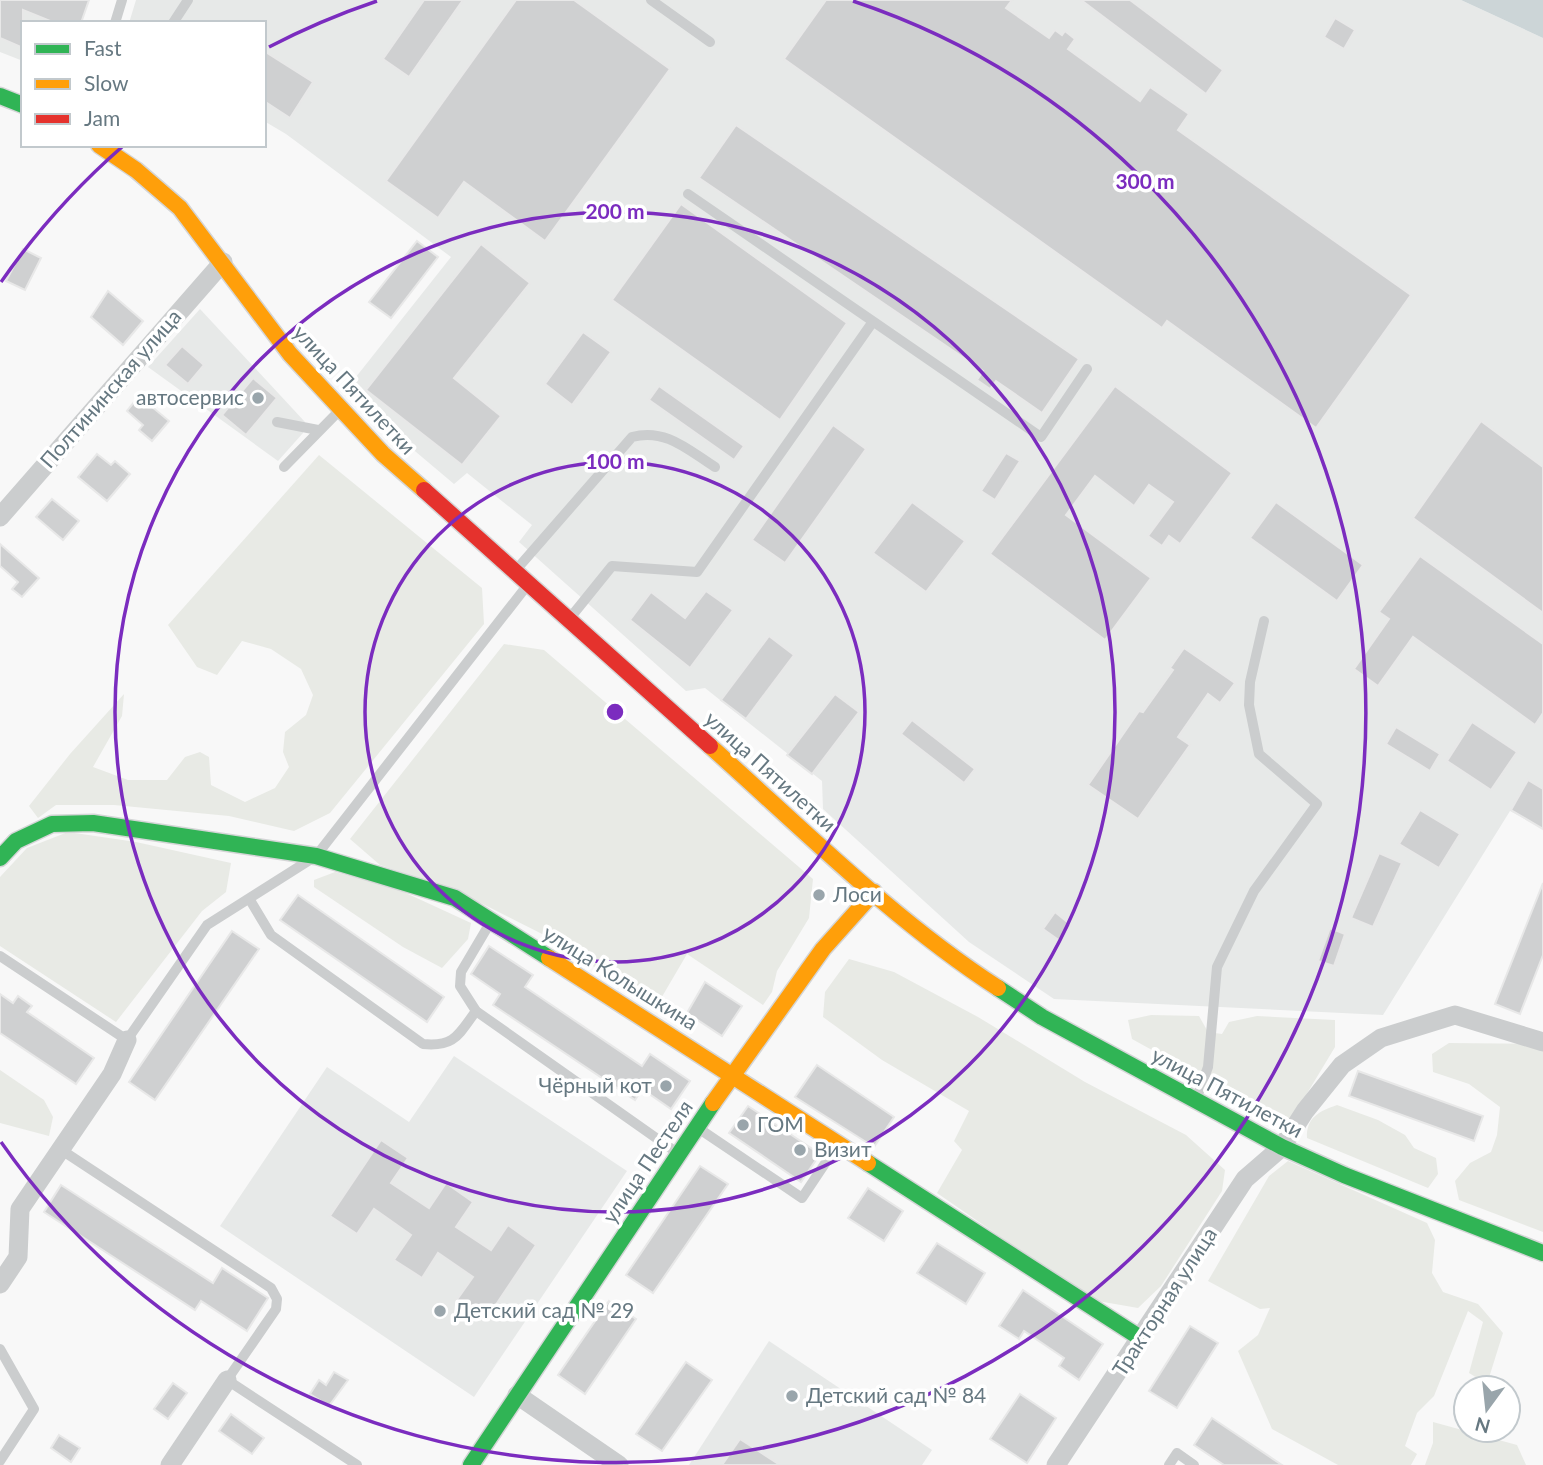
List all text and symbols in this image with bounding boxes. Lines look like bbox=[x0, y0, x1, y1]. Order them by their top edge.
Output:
legend bbox=[21, 21, 266, 147]
text: Fast bbox=[84, 35, 122, 60]
text: Slow bbox=[84, 70, 129, 95]
text: Jam bbox=[84, 105, 120, 130]
text: 300 m bbox=[1115, 168, 1175, 193]
text: 200 m bbox=[585, 198, 645, 223]
street label: Полтининская улица bbox=[34, 304, 186, 472]
street label: улица Пятилетки bbox=[289, 319, 421, 459]
place label: автосервис bbox=[136, 384, 244, 409]
marker: автосервис bbox=[250, 390, 266, 406]
text: 100 m bbox=[585, 448, 645, 473]
centre of rings bbox=[603, 700, 627, 724]
street label: улица Пятилетки bbox=[700, 705, 842, 836]
place label: Лоси bbox=[832, 881, 882, 906]
marker: Лоси bbox=[811, 887, 827, 903]
street label: улица Колышкина bbox=[539, 919, 703, 1034]
street label: улица Пятилетки bbox=[1148, 1041, 1308, 1142]
place label: Чёрный кот bbox=[539, 1072, 652, 1097]
marker: Чёрный кот bbox=[658, 1078, 674, 1094]
street label: улица Пестеля bbox=[596, 1095, 697, 1227]
place label: ГОМ bbox=[757, 1111, 804, 1136]
marker: ГОМ bbox=[735, 1117, 751, 1133]
place label: Визит bbox=[814, 1136, 872, 1161]
marker: Визит bbox=[792, 1142, 808, 1158]
street label: Тракторная улица bbox=[1106, 1222, 1221, 1380]
place label: Детский сад № 29 bbox=[454, 1297, 634, 1322]
marker: Детский сад № 29 bbox=[432, 1303, 448, 1319]
north arrow bbox=[1452, 1374, 1522, 1444]
place label: Детский сад № 84 bbox=[806, 1382, 986, 1407]
marker: Детский сад № 84 bbox=[784, 1388, 800, 1404]
text: N bbox=[1472, 1413, 1493, 1439]

